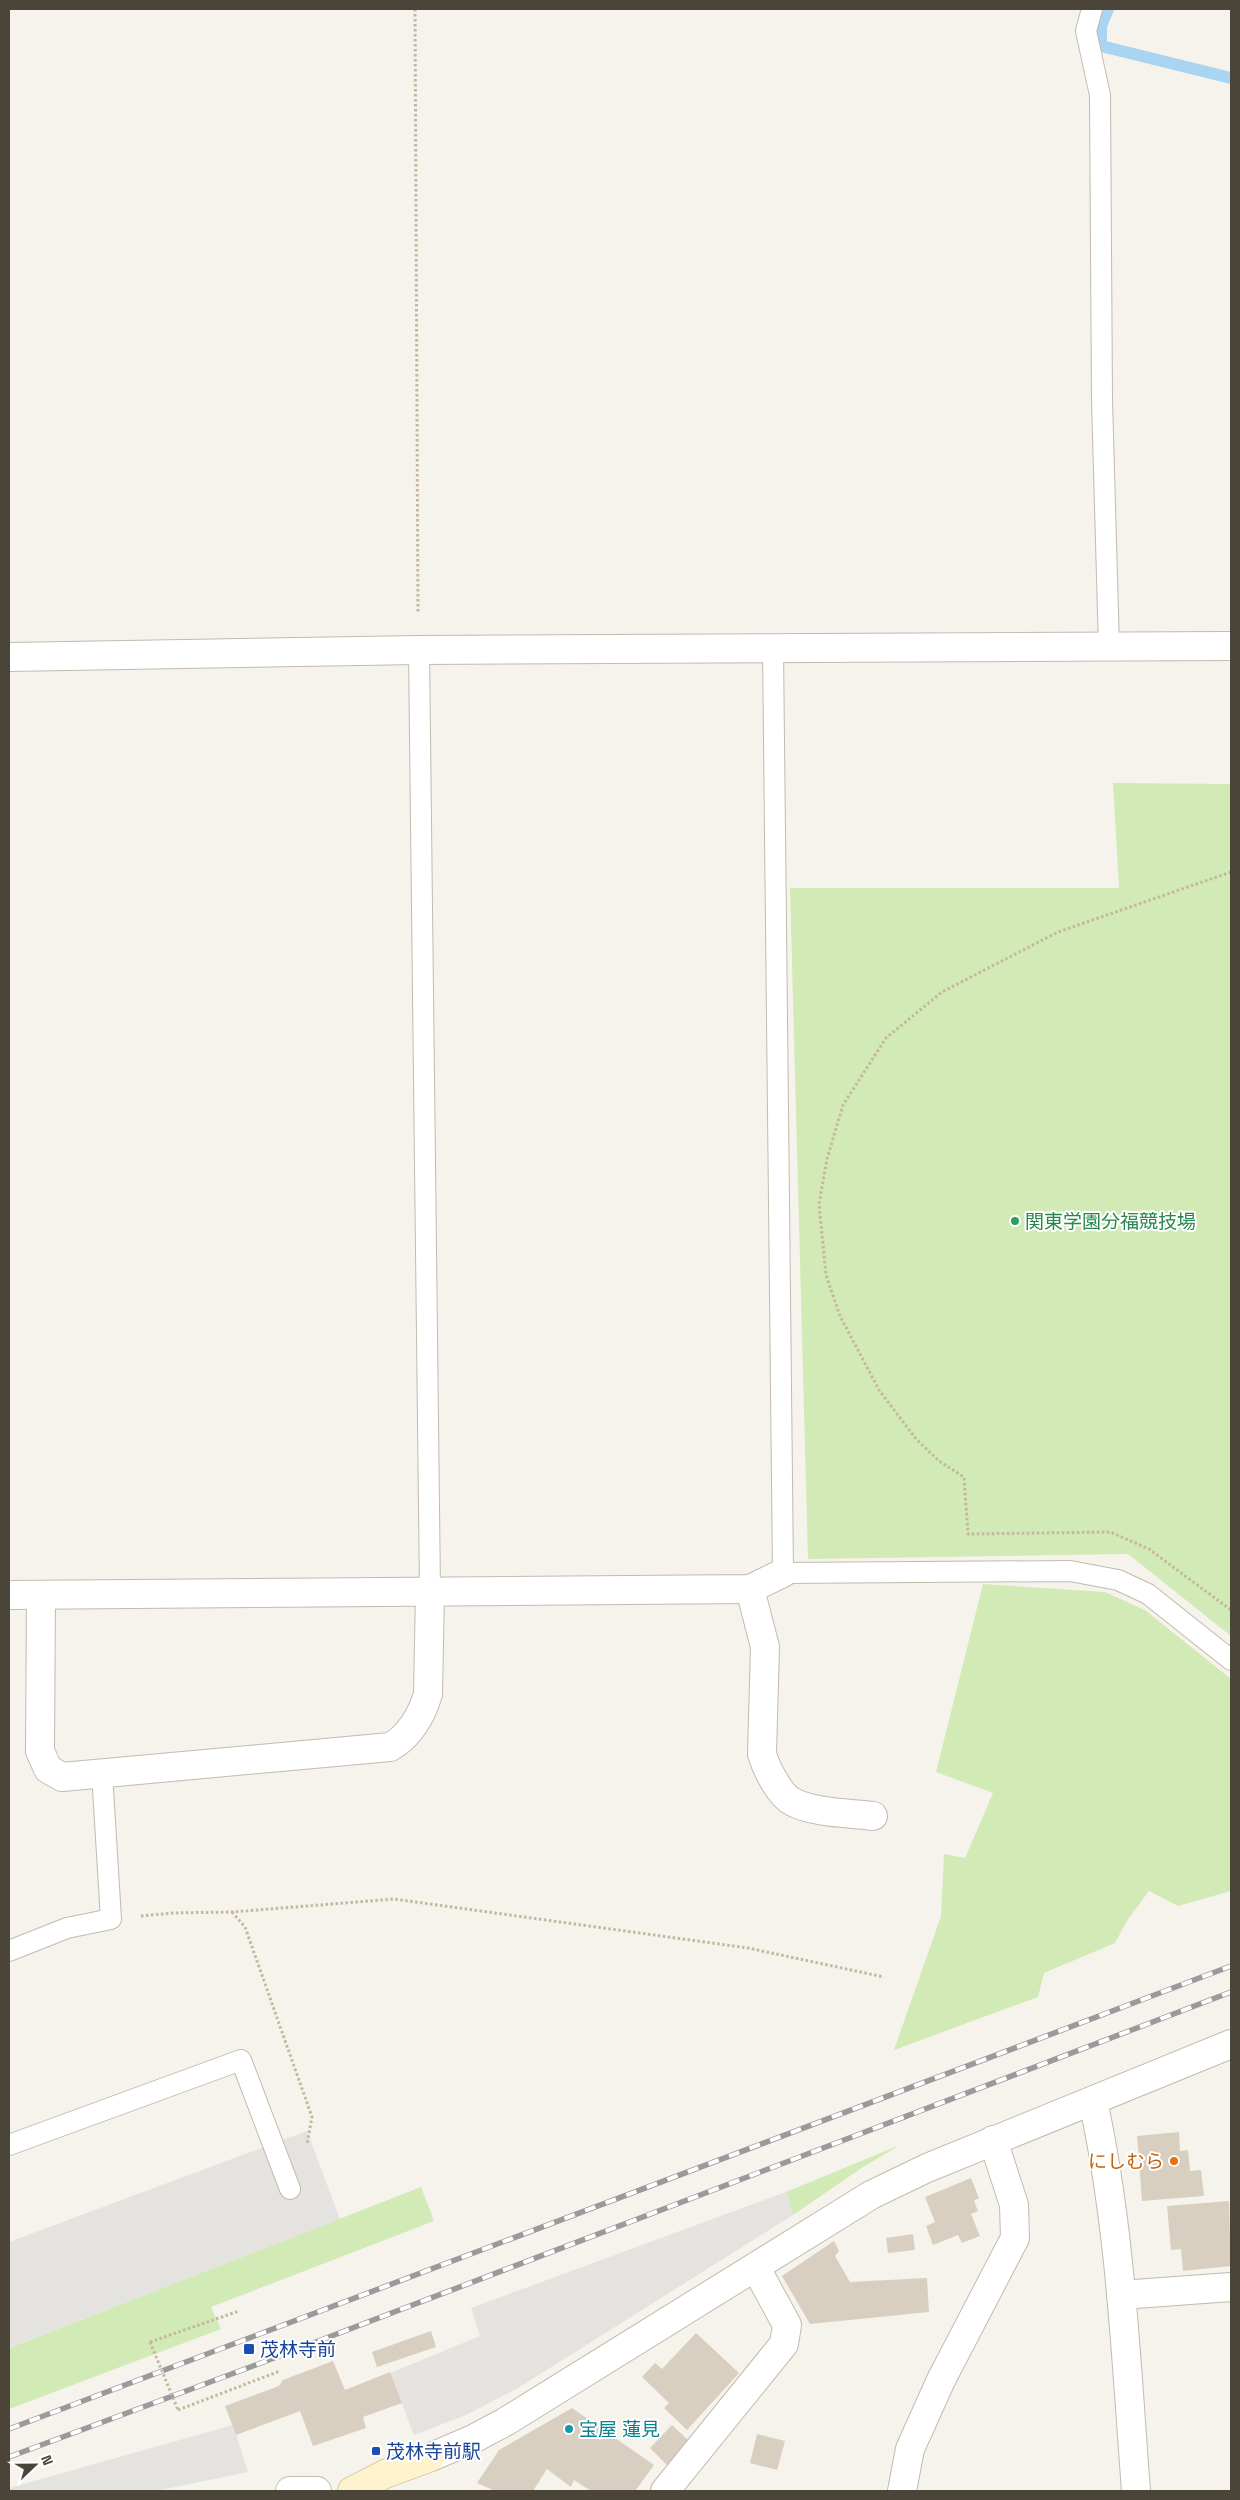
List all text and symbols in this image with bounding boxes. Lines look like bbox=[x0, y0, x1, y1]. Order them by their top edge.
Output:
place label: 関東学園分福競技場 bbox=[1025, 1209, 1196, 1234]
marker: 関東学園分福競技場 bbox=[1009, 1215, 1021, 1227]
place label: にしむら bbox=[1088, 2149, 1164, 2174]
marker: にしむら bbox=[1168, 2155, 1180, 2167]
place label: 茂林寺前 bbox=[260, 2337, 336, 2362]
marker: 茂林寺前 bbox=[242, 2342, 256, 2356]
place label: 宝屋 蓮見 bbox=[579, 2417, 660, 2442]
marker: 宝屋 蓮見 bbox=[563, 2423, 575, 2435]
place label: 茂林寺前駅 bbox=[386, 2439, 481, 2464]
north arrow bbox=[10, 2440, 60, 2490]
marker: 茂林寺前駅 bbox=[370, 2445, 382, 2457]
text: N bbox=[37, 2452, 57, 2468]

